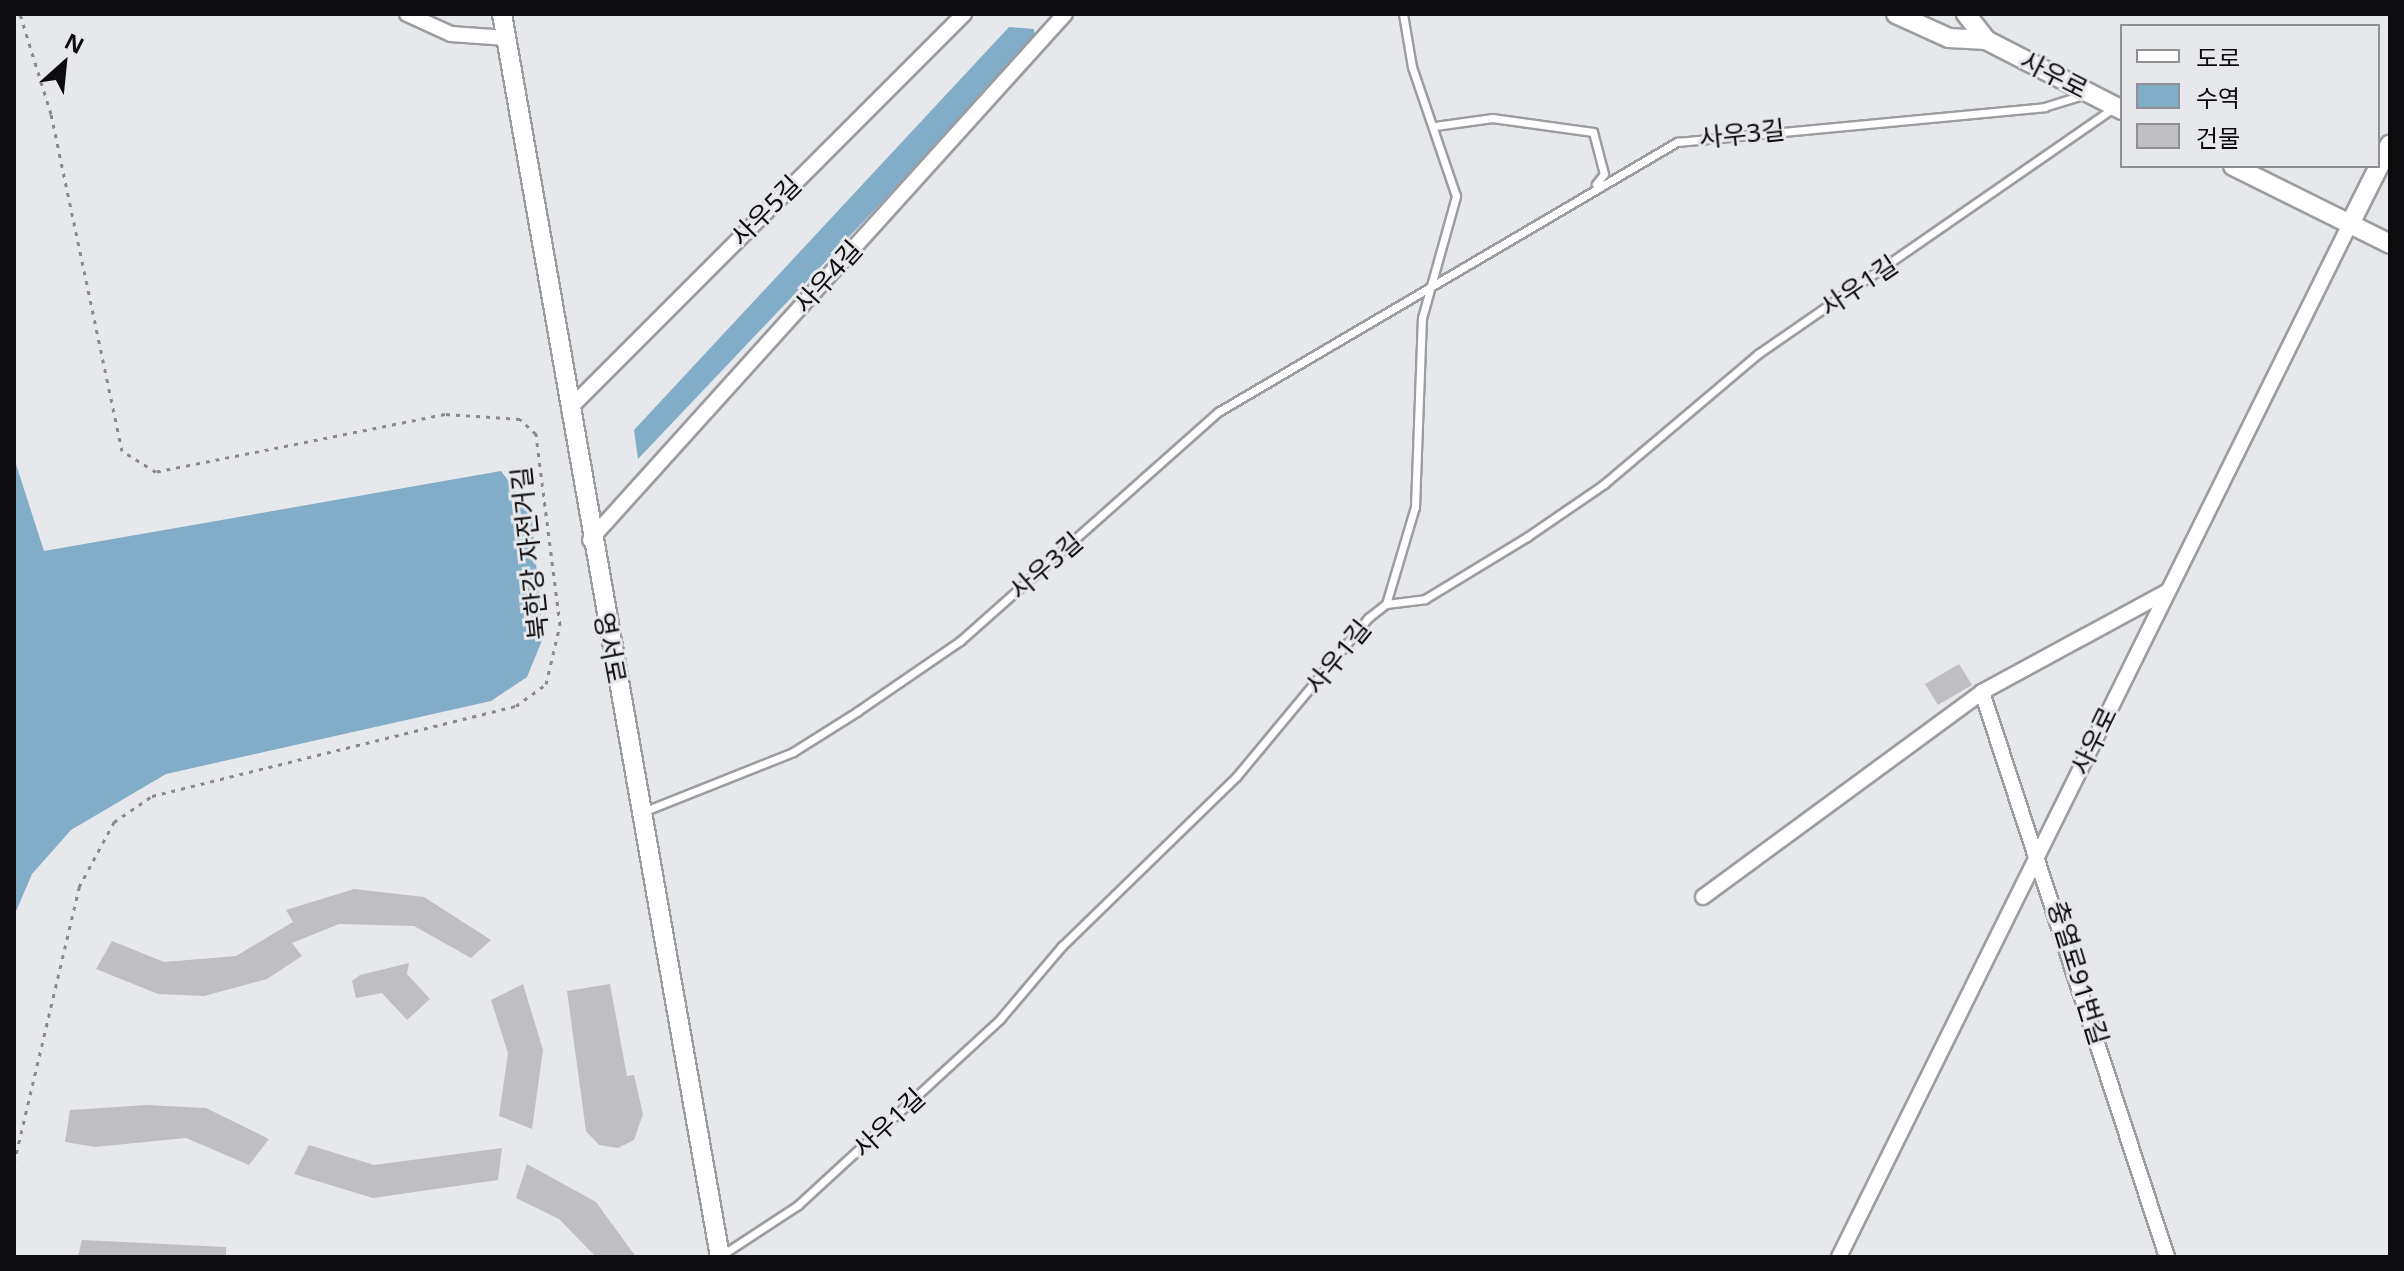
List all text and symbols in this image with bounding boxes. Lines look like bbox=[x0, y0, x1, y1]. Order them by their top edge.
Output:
north arrow bbox=[24, 24, 104, 104]
legend bbox=[2120, 24, 2380, 168]
text: N bbox=[60, 25, 90, 60]
text: 도로 bbox=[2196, 41, 2240, 74]
street label: 사우로 bbox=[2015, 45, 2093, 105]
text: 수역 bbox=[2196, 81, 2240, 114]
street label: 사우3길 bbox=[1697, 114, 1787, 154]
text: 건물 bbox=[2196, 121, 2240, 154]
street label: 사우5길 bbox=[724, 169, 808, 253]
street label: 사우4길 bbox=[787, 234, 869, 320]
street label: 사우1길 bbox=[1814, 249, 1904, 323]
street label: 북한강 자전거길 bbox=[505, 465, 555, 641]
street label: 사우3길 bbox=[1003, 526, 1089, 606]
street label: 영서로 bbox=[588, 610, 632, 686]
street label: 사우1길 bbox=[1299, 614, 1377, 700]
street label: 사우로 bbox=[2064, 702, 2124, 780]
street label: 충열로91번길 bbox=[2041, 897, 2115, 1049]
street label: 사우1길 bbox=[847, 1082, 931, 1164]

